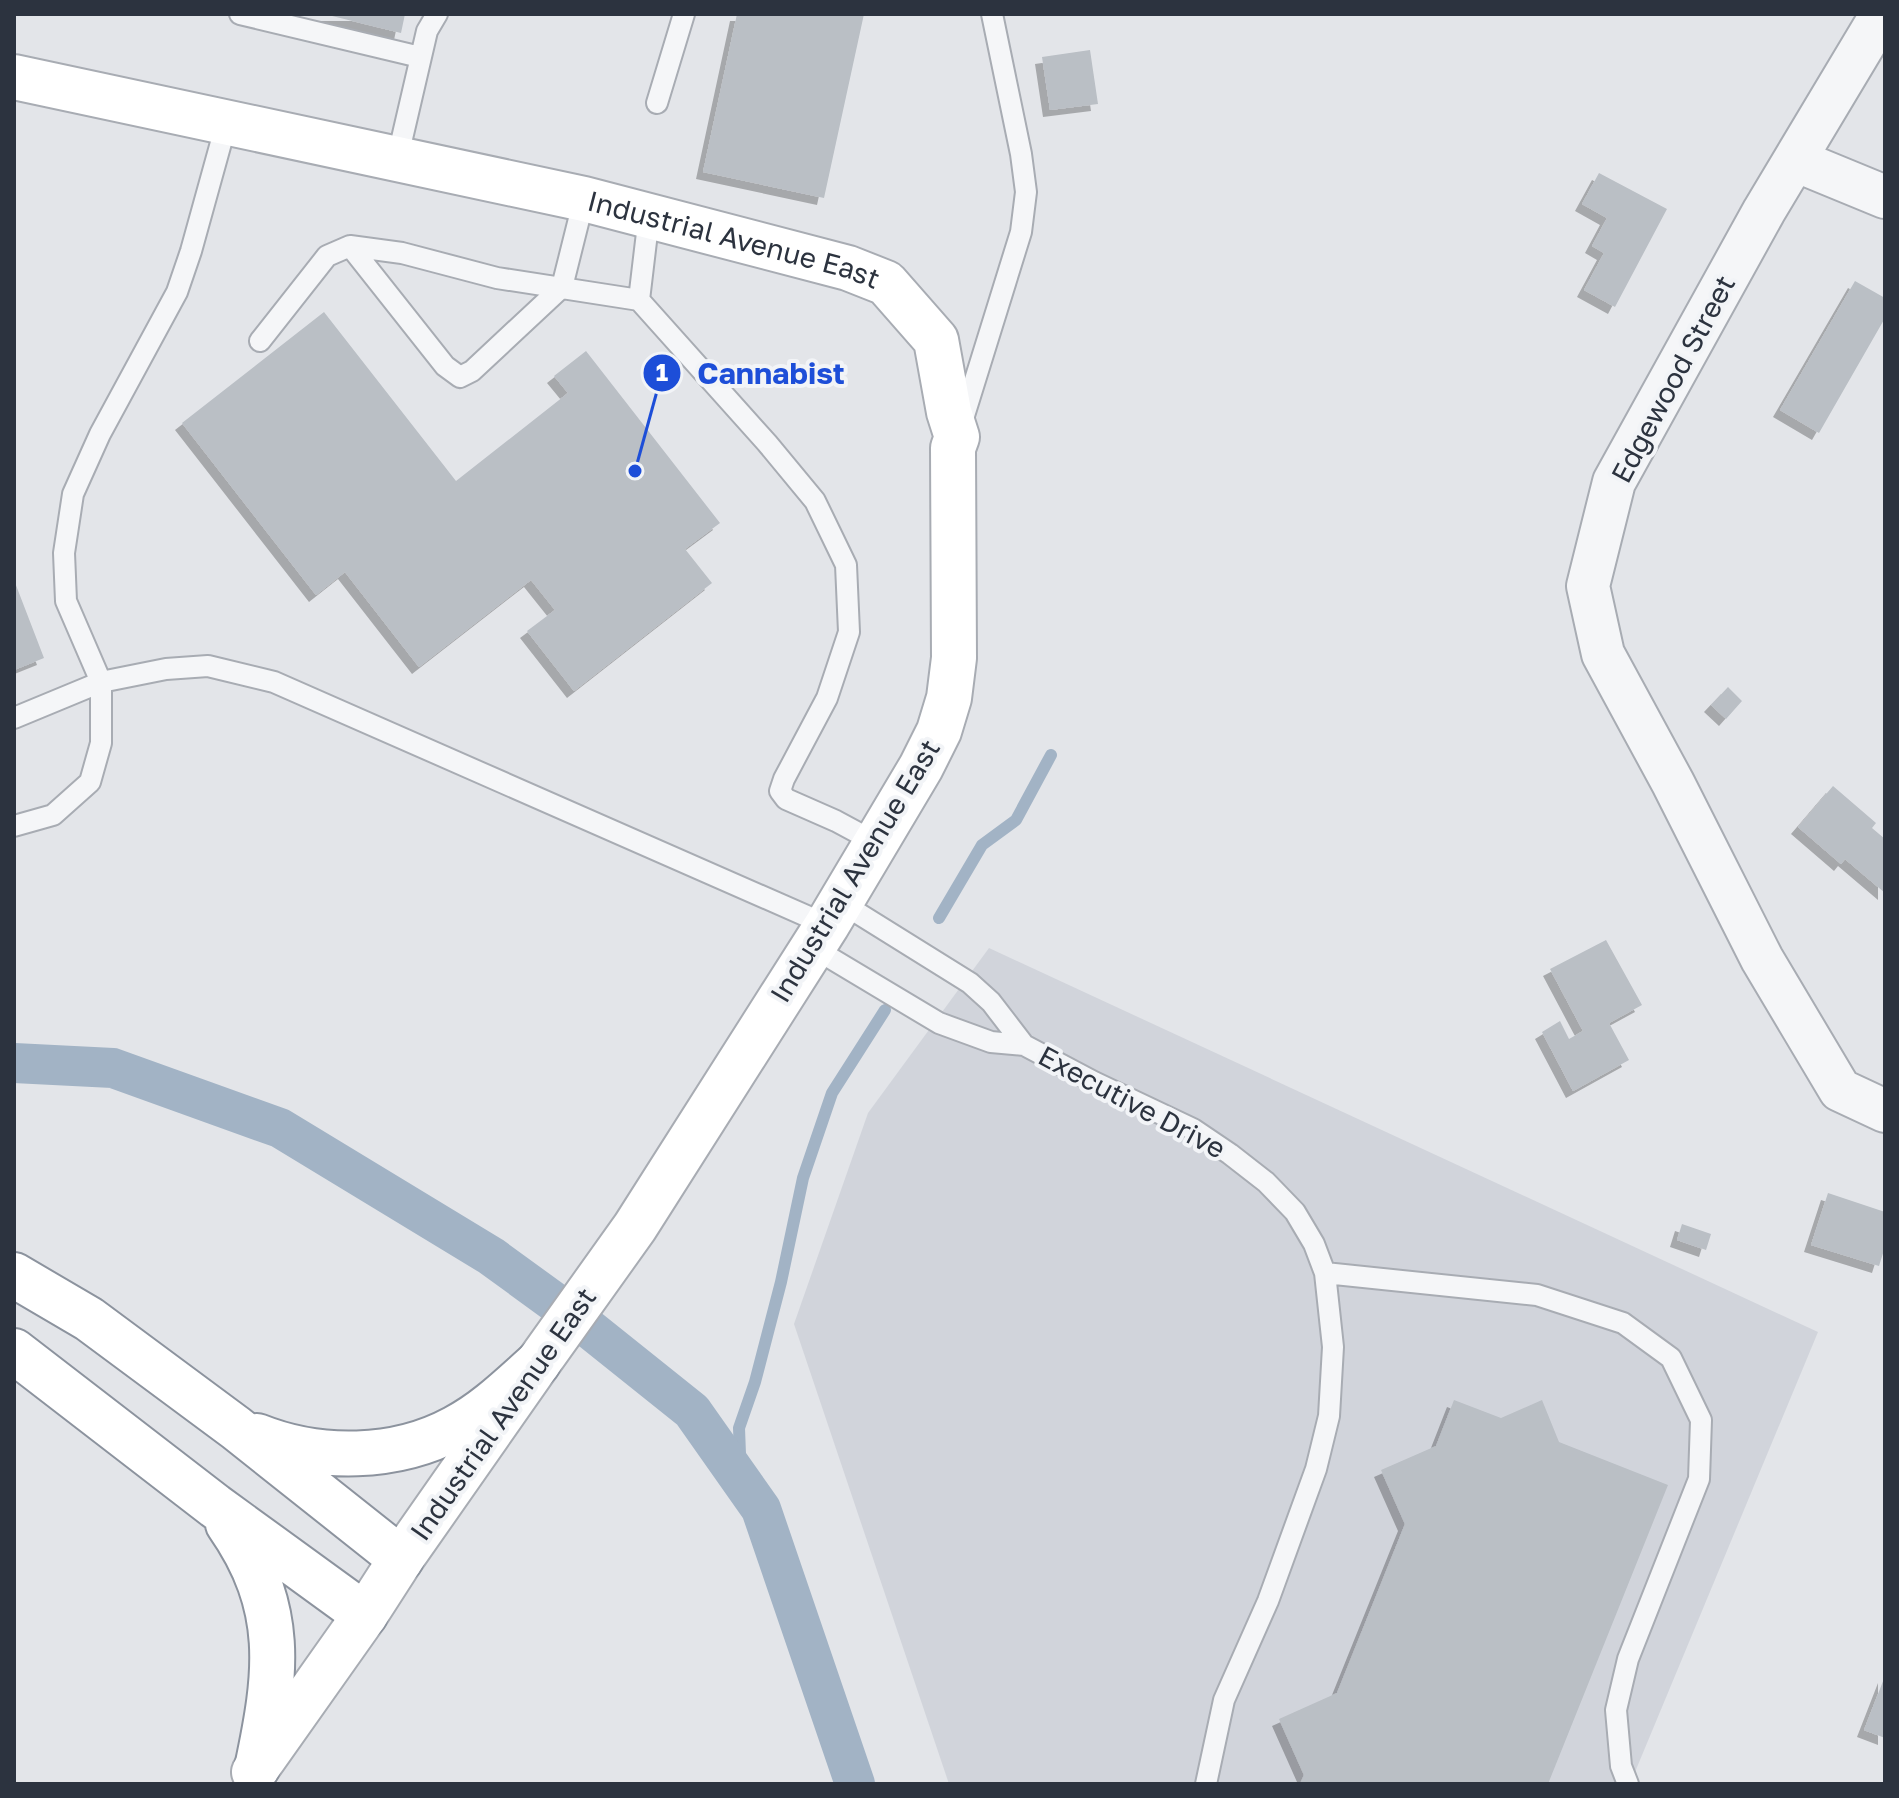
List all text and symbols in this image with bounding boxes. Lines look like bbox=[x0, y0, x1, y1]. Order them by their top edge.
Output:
street label: Industrial Avenue East bbox=[584, 184, 885, 295]
street label: Edgewood Street bbox=[1604, 269, 1741, 488]
callout: Cannabist bbox=[642, 346, 861, 400]
text: Cannabist bbox=[697, 355, 845, 391]
text: 1 bbox=[656, 357, 668, 386]
street label: Industrial Avenue East bbox=[763, 733, 946, 1008]
street label: Executive Drive bbox=[1033, 1038, 1231, 1165]
street label: Industrial Avenue East bbox=[403, 1281, 602, 1546]

